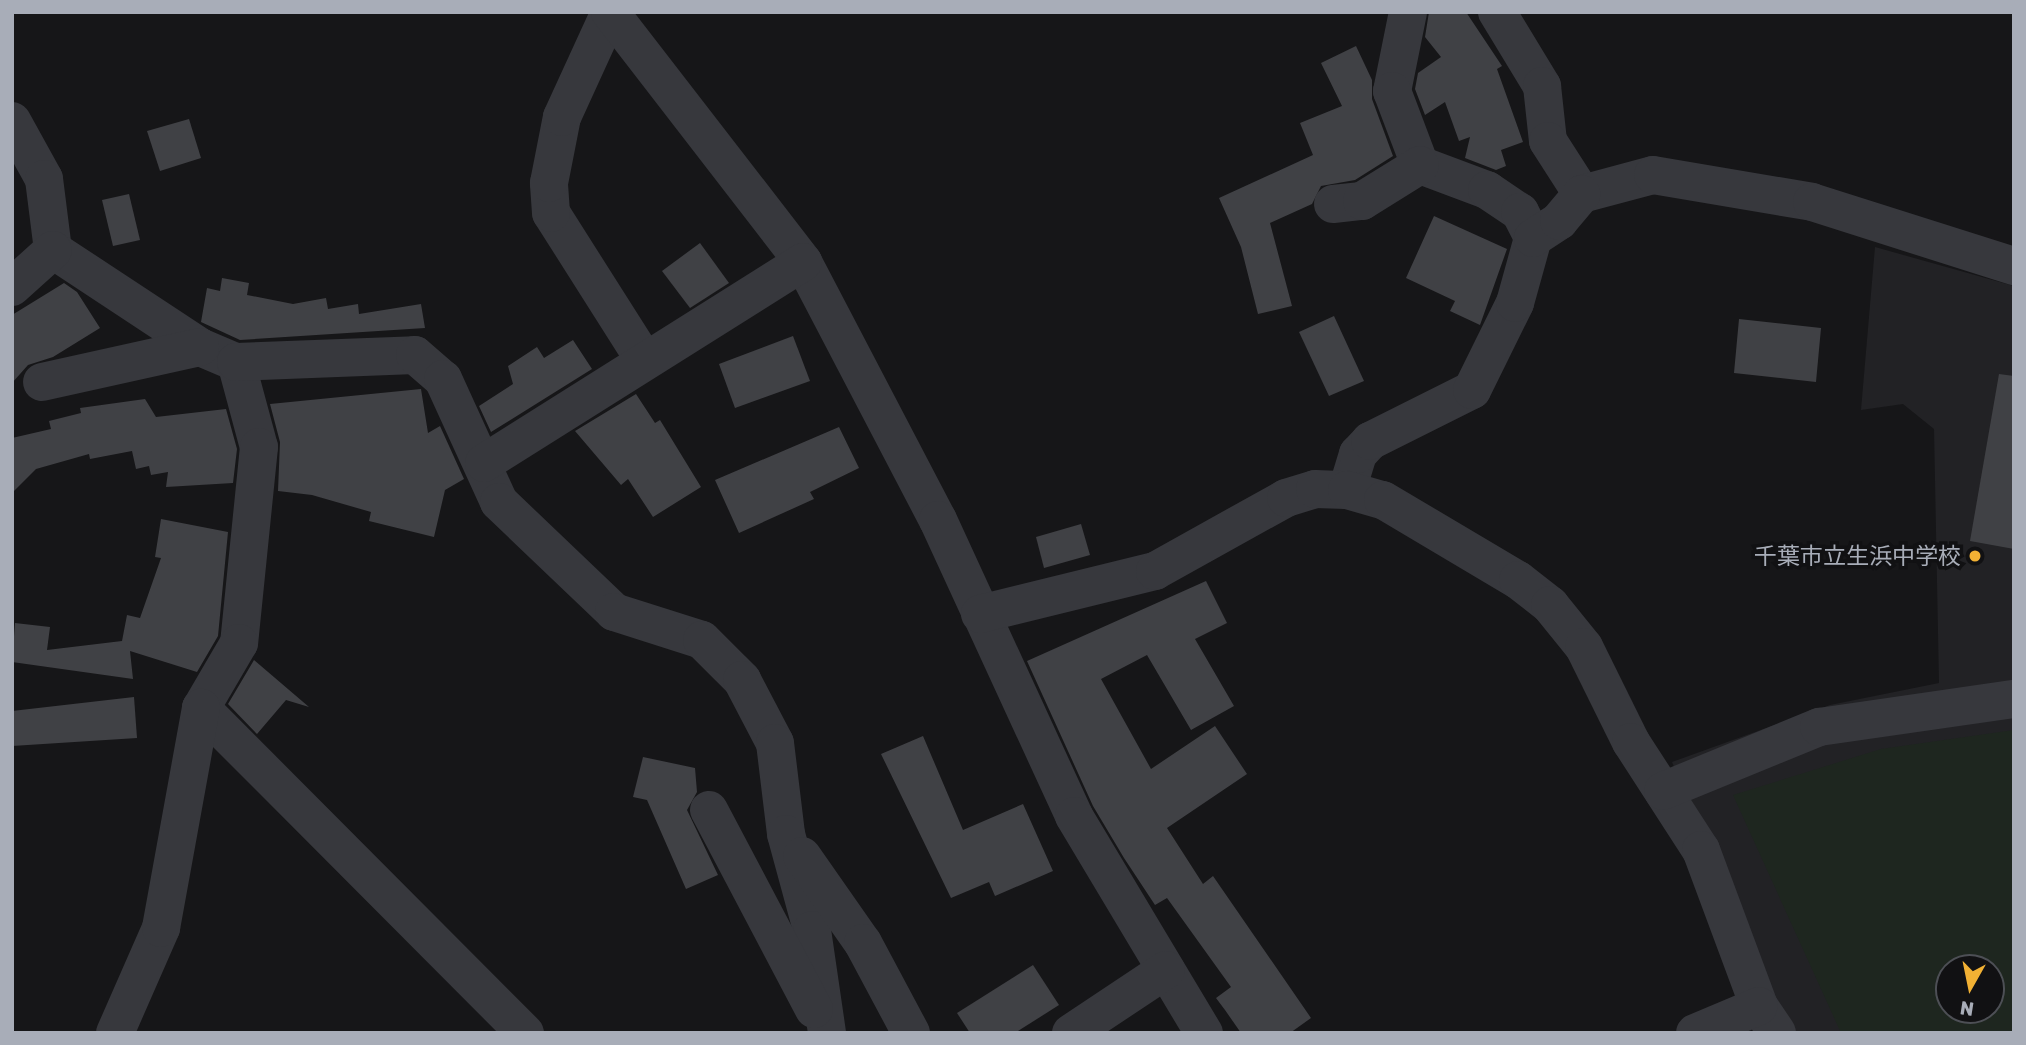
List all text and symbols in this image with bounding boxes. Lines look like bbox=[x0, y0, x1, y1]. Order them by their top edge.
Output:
place label: 千葉市立生浜中学校 bbox=[1754, 542, 1961, 570]
marker: 千葉市立生浜中学校 bbox=[1967, 548, 1983, 564]
north arrow bbox=[1935, 954, 2005, 1024]
text: N bbox=[1958, 996, 1976, 1021]

